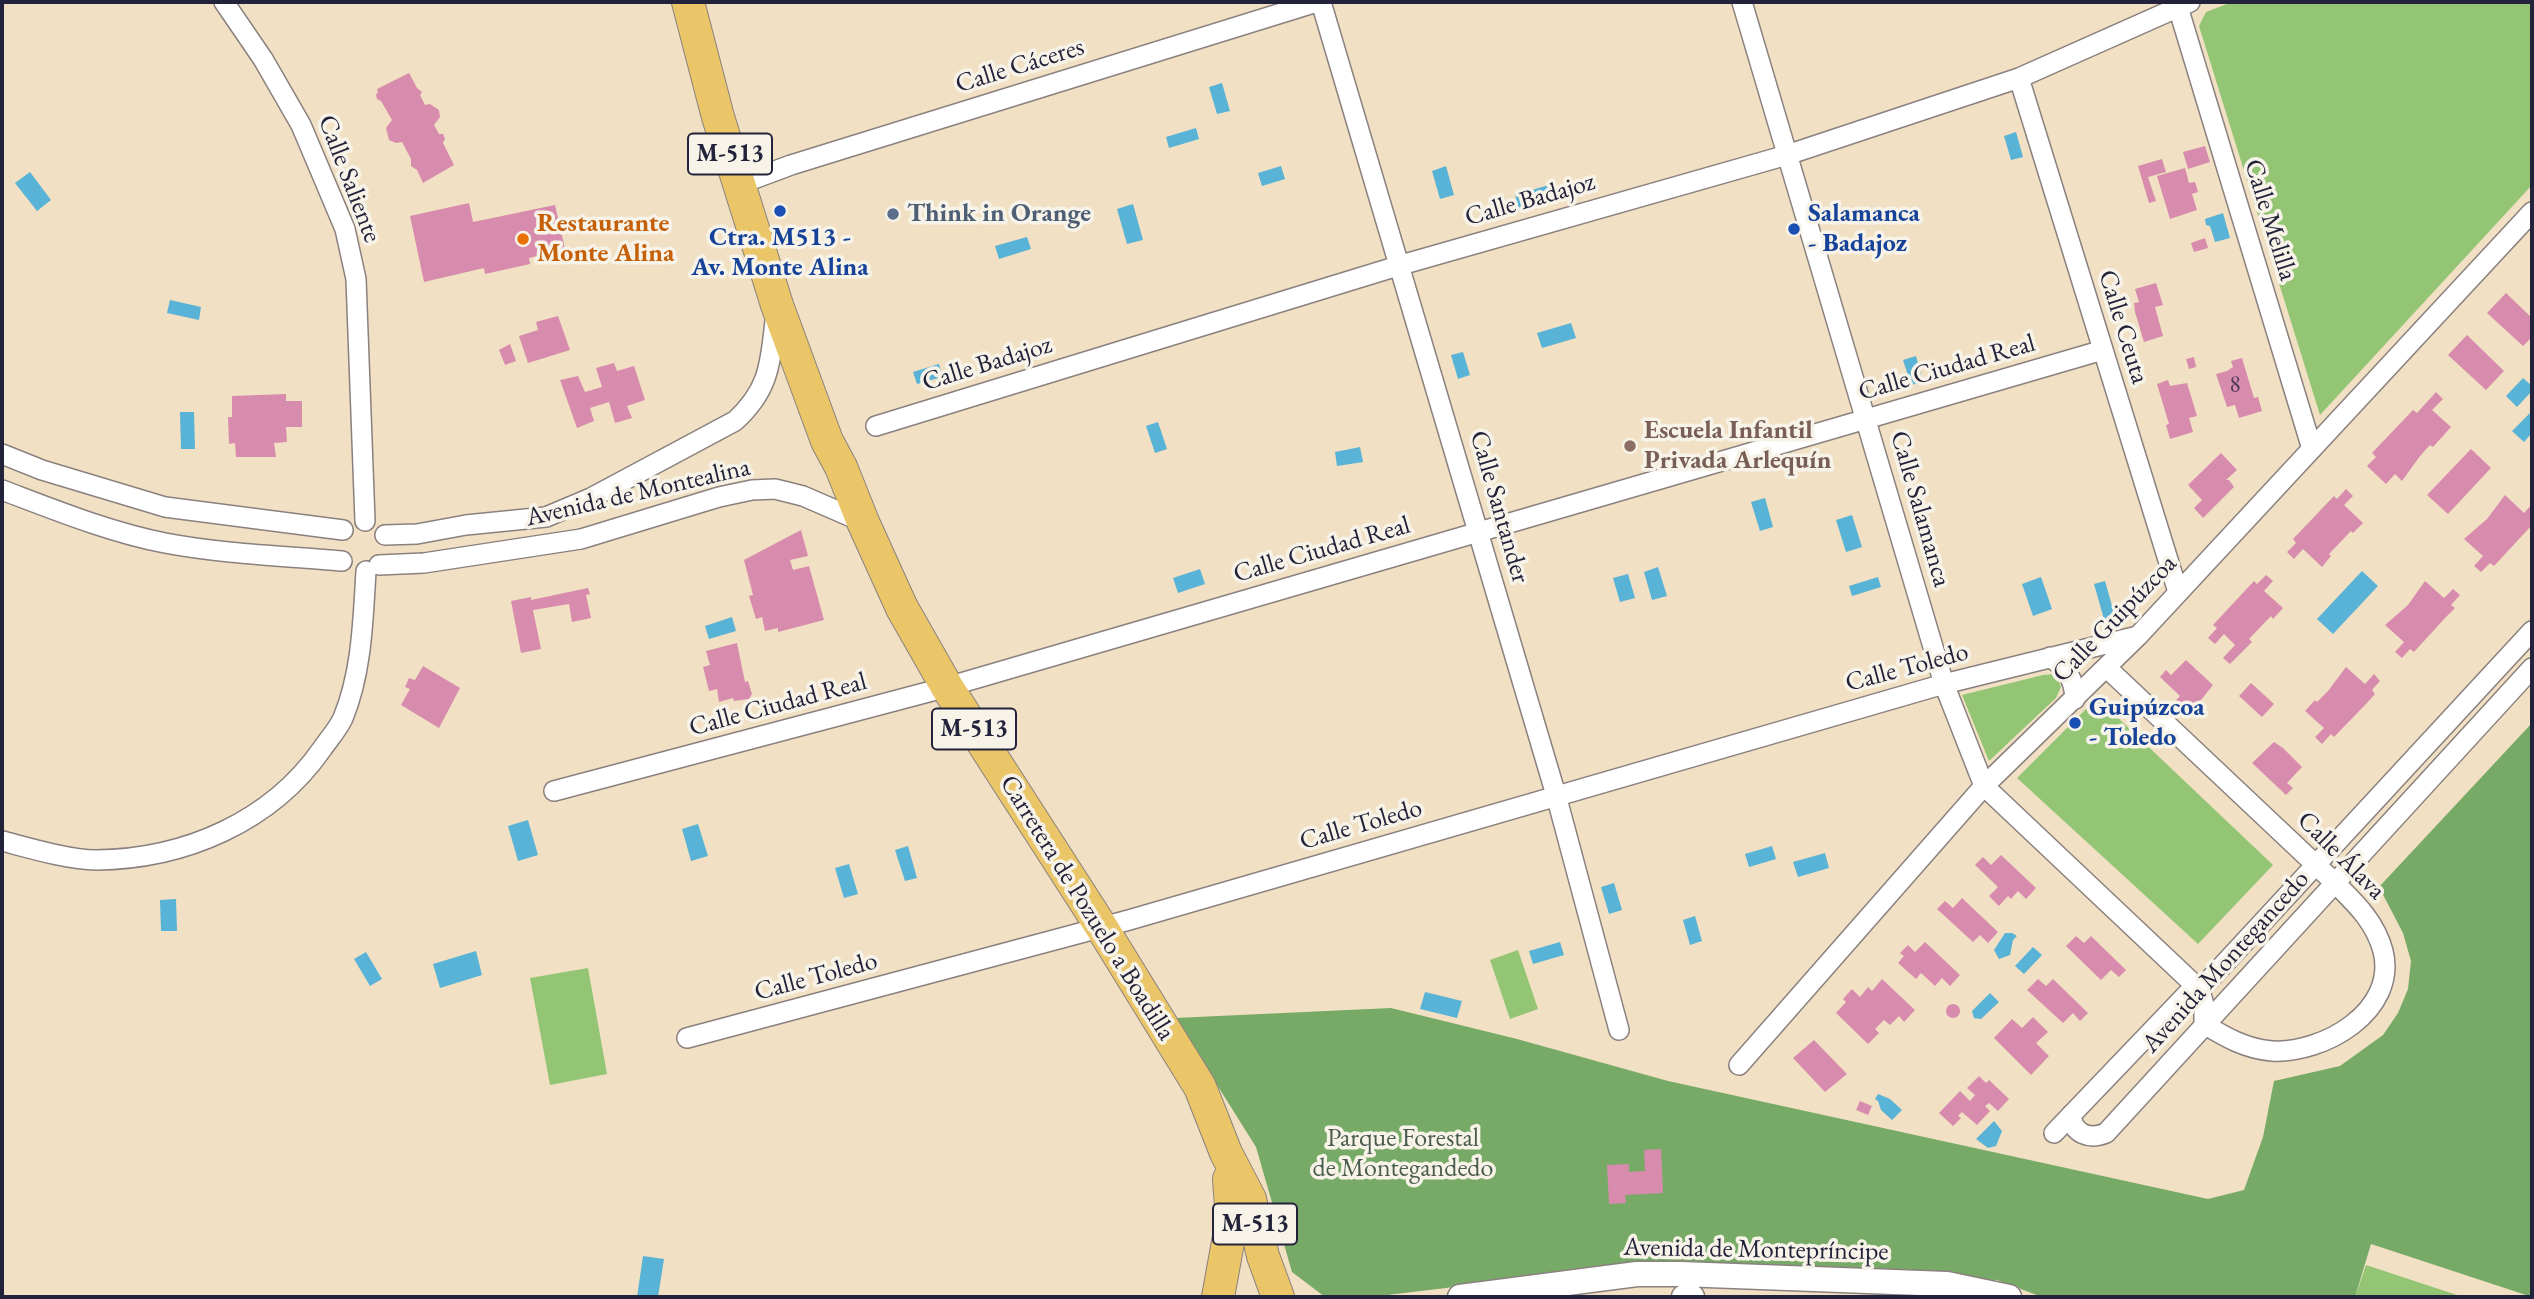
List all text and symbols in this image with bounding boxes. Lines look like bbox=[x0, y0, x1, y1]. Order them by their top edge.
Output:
street label: Calle Cáceres bbox=[952, 32, 1088, 100]
street label: Calle Saliente bbox=[310, 111, 388, 247]
road number: M-513 bbox=[688, 134, 772, 174]
street label: Calle Melilla bbox=[2237, 156, 2303, 284]
street label: Calle Badajoz bbox=[1461, 167, 1599, 233]
place label: Think in Orange bbox=[907, 198, 1091, 230]
place label: Salamanca - Badajoz bbox=[1808, 198, 1920, 260]
marker: Ctra. M513 - Av. Monte Alina bbox=[772, 203, 788, 219]
marker: Think in Orange bbox=[885, 206, 901, 222]
place label: Restaurante Monte Alina bbox=[537, 208, 674, 270]
marker: Salamanca - Badajoz bbox=[1786, 221, 1802, 237]
place label: Ctra. M513 - Av. Monte Alina bbox=[691, 222, 869, 284]
marker: Restaurante Monte Alina bbox=[515, 231, 531, 247]
street label: Calle Ceuta bbox=[2091, 266, 2155, 388]
street label: Calle Ciudad Real bbox=[1855, 328, 2039, 408]
street label: Calle Badajoz bbox=[919, 330, 1055, 398]
house number: 8 bbox=[2229, 372, 2241, 400]
place label: Escuela Infantil Privada Arlequín bbox=[1644, 415, 1831, 476]
street label: Calle Santander bbox=[1462, 427, 1536, 587]
street label: Calle Salamanca bbox=[1883, 427, 1957, 591]
marker: Escuela Infantil Privada Arlequín bbox=[1622, 438, 1638, 454]
street label: Avenida de Montealina bbox=[523, 452, 753, 534]
street label: Calle Ciudad Real bbox=[1230, 510, 1414, 590]
street label: Calle Guipúzcoa bbox=[2046, 549, 2184, 689]
street label: Calle Toledo bbox=[1842, 637, 1972, 699]
street label: Calle Ciudad Real bbox=[686, 666, 870, 744]
place label: Guipúzcoa - Toledo bbox=[2089, 692, 2205, 754]
road number: M-513 bbox=[932, 708, 1016, 750]
marker: Guipúzcoa - Toledo bbox=[2067, 715, 2083, 731]
street label: Carretera de Pozuelo a Boadilla bbox=[992, 770, 1182, 1046]
street label: Calle Toledo bbox=[1296, 793, 1426, 857]
street label: Calle Álava bbox=[2290, 805, 2392, 907]
street label: Avenida Montegancedo bbox=[2136, 864, 2316, 1060]
street label: Calle Toledo bbox=[751, 946, 881, 1008]
park label: Parque Forestal de Montegandedo bbox=[1313, 1123, 1493, 1184]
road number: M-513 bbox=[1213, 1204, 1297, 1244]
street label: Avenida de Montepríncipe bbox=[1623, 1232, 1889, 1268]

